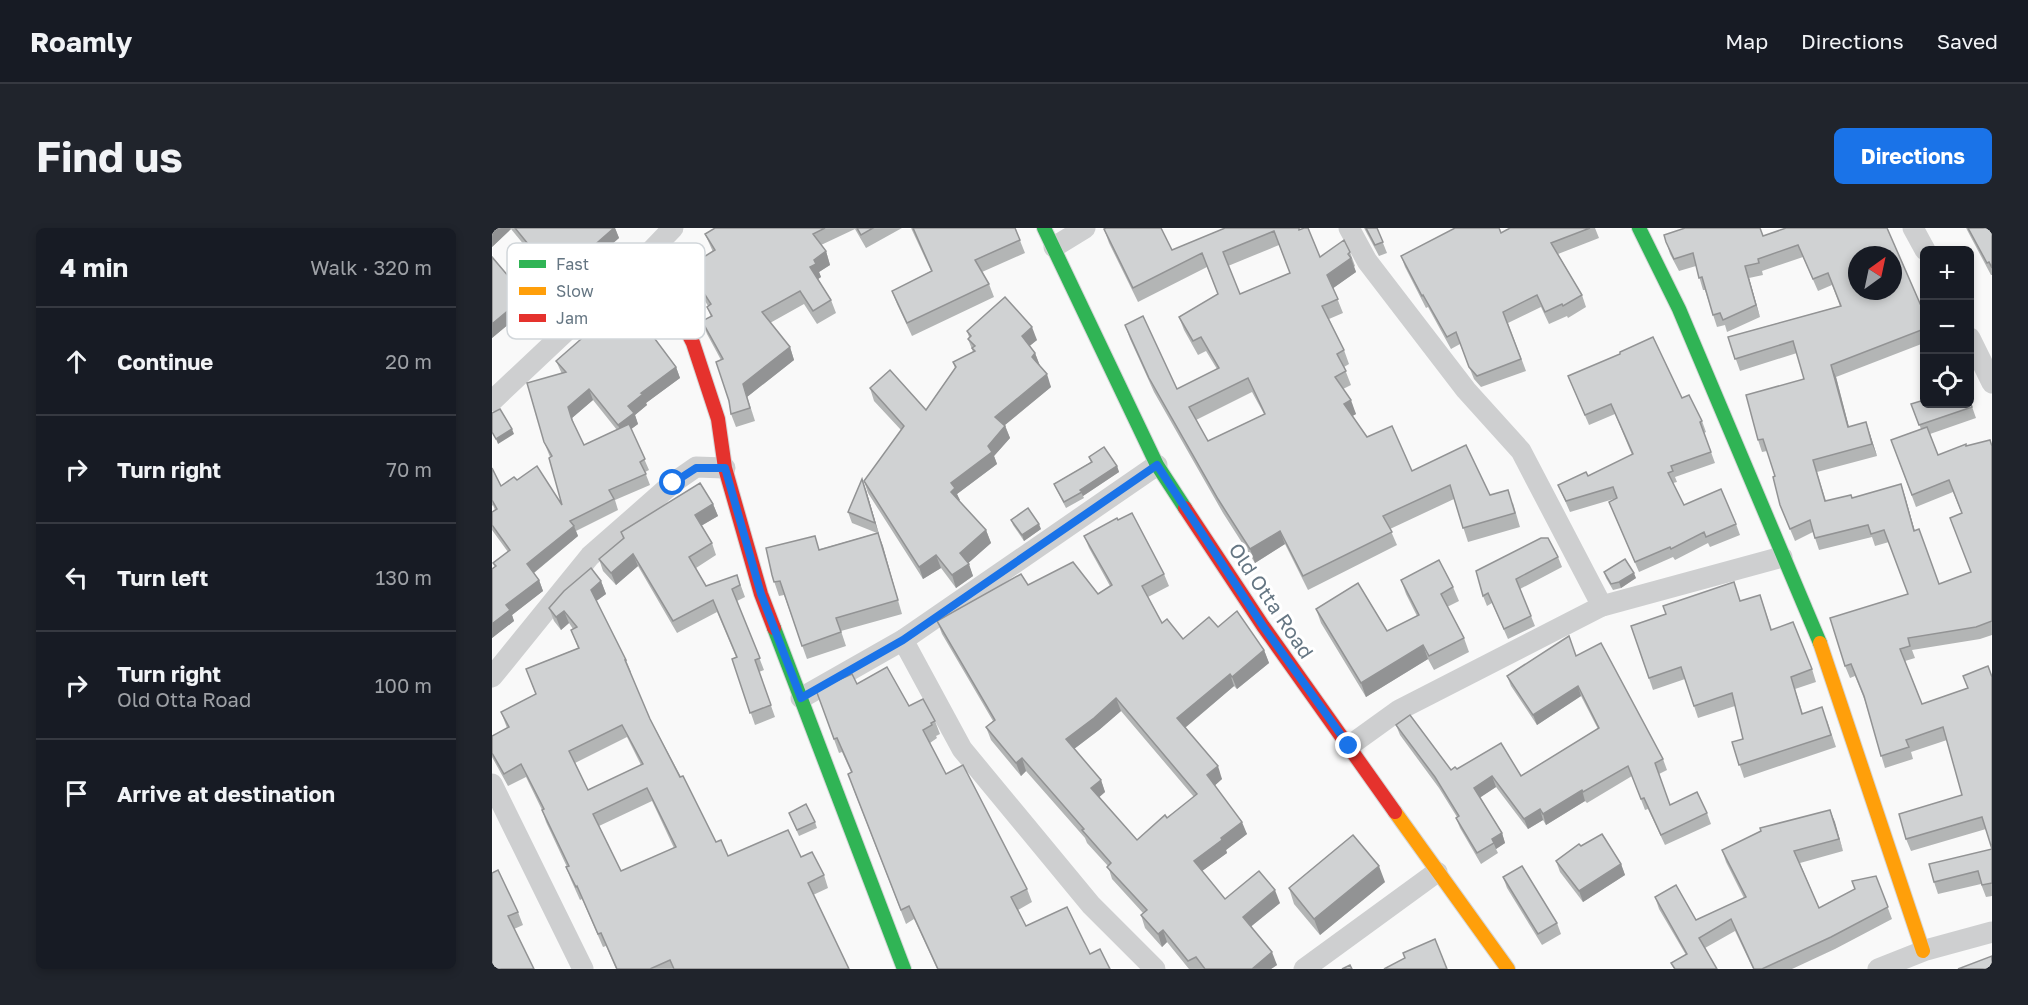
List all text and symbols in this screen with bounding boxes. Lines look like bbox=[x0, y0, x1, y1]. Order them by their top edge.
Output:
text: Roamly bbox=[30, 25, 132, 58]
text: Map bbox=[1725, 28, 1768, 54]
text: Directions bbox=[1801, 28, 1904, 54]
text: Saved bbox=[1937, 28, 1998, 54]
button: Directions bbox=[1834, 128, 1992, 184]
text: Find us bbox=[36, 131, 183, 181]
legend bbox=[507, 243, 705, 339]
north arrow bbox=[1848, 246, 1902, 300]
map controls bbox=[1920, 246, 1974, 408]
button: + bbox=[1920, 246, 1974, 300]
text: 4 min bbox=[60, 252, 128, 283]
text: Fast bbox=[556, 254, 589, 274]
text: Walk · 320 m bbox=[310, 255, 432, 279]
text: Slow bbox=[556, 281, 594, 301]
button: − bbox=[1920, 300, 1974, 354]
text: Jam bbox=[556, 308, 588, 328]
icon: ahead bbox=[60, 345, 93, 378]
text: Continue bbox=[117, 348, 213, 375]
text: 20 m bbox=[385, 349, 432, 373]
button: locate bbox=[1920, 354, 1974, 408]
icon: right bbox=[60, 453, 93, 486]
text: Turn right bbox=[117, 456, 221, 483]
text: 70 m bbox=[386, 457, 432, 481]
route start bbox=[659, 469, 685, 495]
street label: Old Otta Road bbox=[1224, 538, 1319, 663]
icon: left bbox=[60, 561, 93, 594]
text: Turn left bbox=[117, 564, 208, 591]
text: 130 m bbox=[376, 565, 432, 589]
text: Turn right bbox=[117, 660, 221, 687]
icon: right bbox=[60, 669, 93, 702]
text: 100 m bbox=[375, 673, 432, 697]
text: Old Otta Road bbox=[117, 687, 251, 711]
route end bbox=[1335, 732, 1361, 758]
icon: arrive bbox=[60, 777, 93, 810]
text: Arrive at destination bbox=[117, 780, 335, 807]

